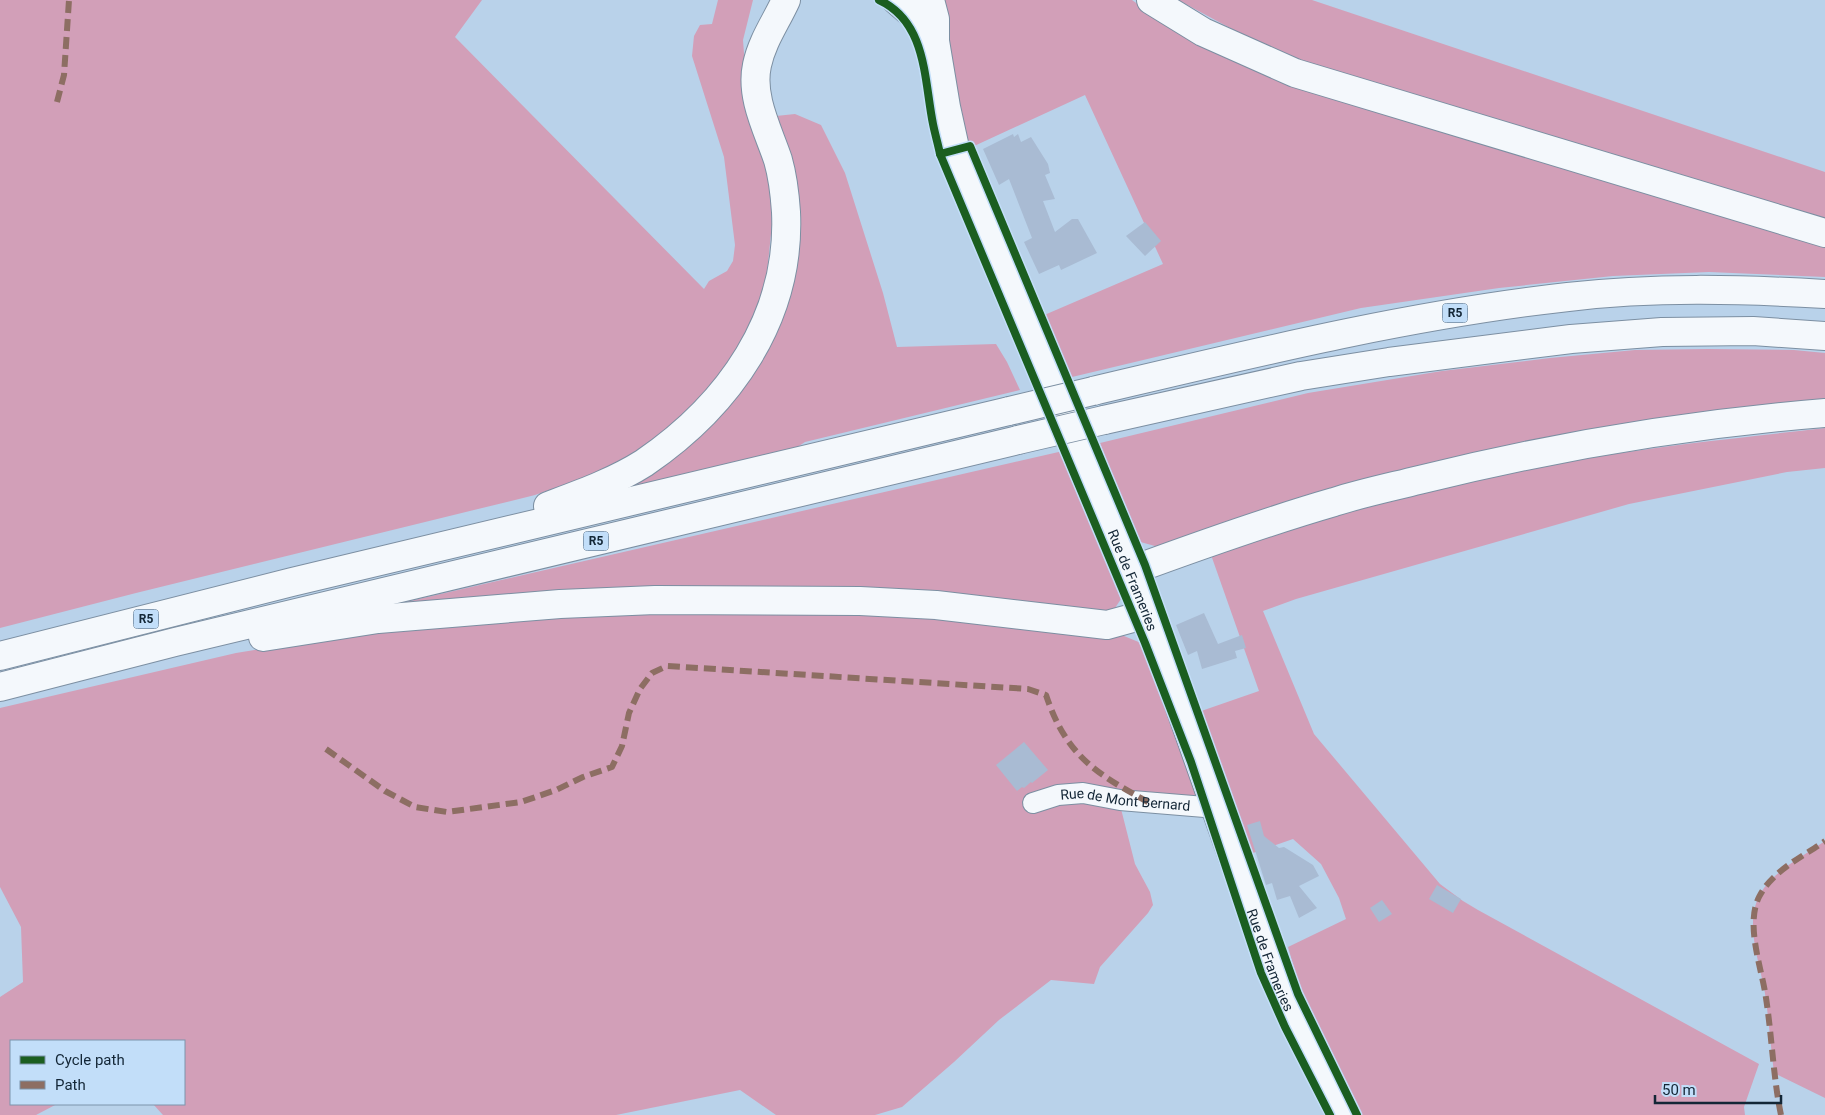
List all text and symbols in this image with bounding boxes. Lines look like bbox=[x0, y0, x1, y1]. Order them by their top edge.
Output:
road number: R5 bbox=[1442, 304, 1468, 322]
street label: Rue de Frameries bbox=[1105, 527, 1160, 633]
road number: R5 bbox=[584, 532, 608, 550]
road number: R5 bbox=[134, 610, 158, 628]
street label: Rue de Mont Bernard bbox=[1060, 785, 1191, 814]
street label: Rue de Frameries bbox=[1244, 907, 1297, 1014]
legend bbox=[10, 1040, 185, 1105]
text: Cycle path bbox=[55, 1051, 125, 1069]
scale bar bbox=[1655, 1072, 1781, 1104]
text: Path bbox=[55, 1076, 86, 1094]
text: 50 m bbox=[1662, 1081, 1696, 1099]

